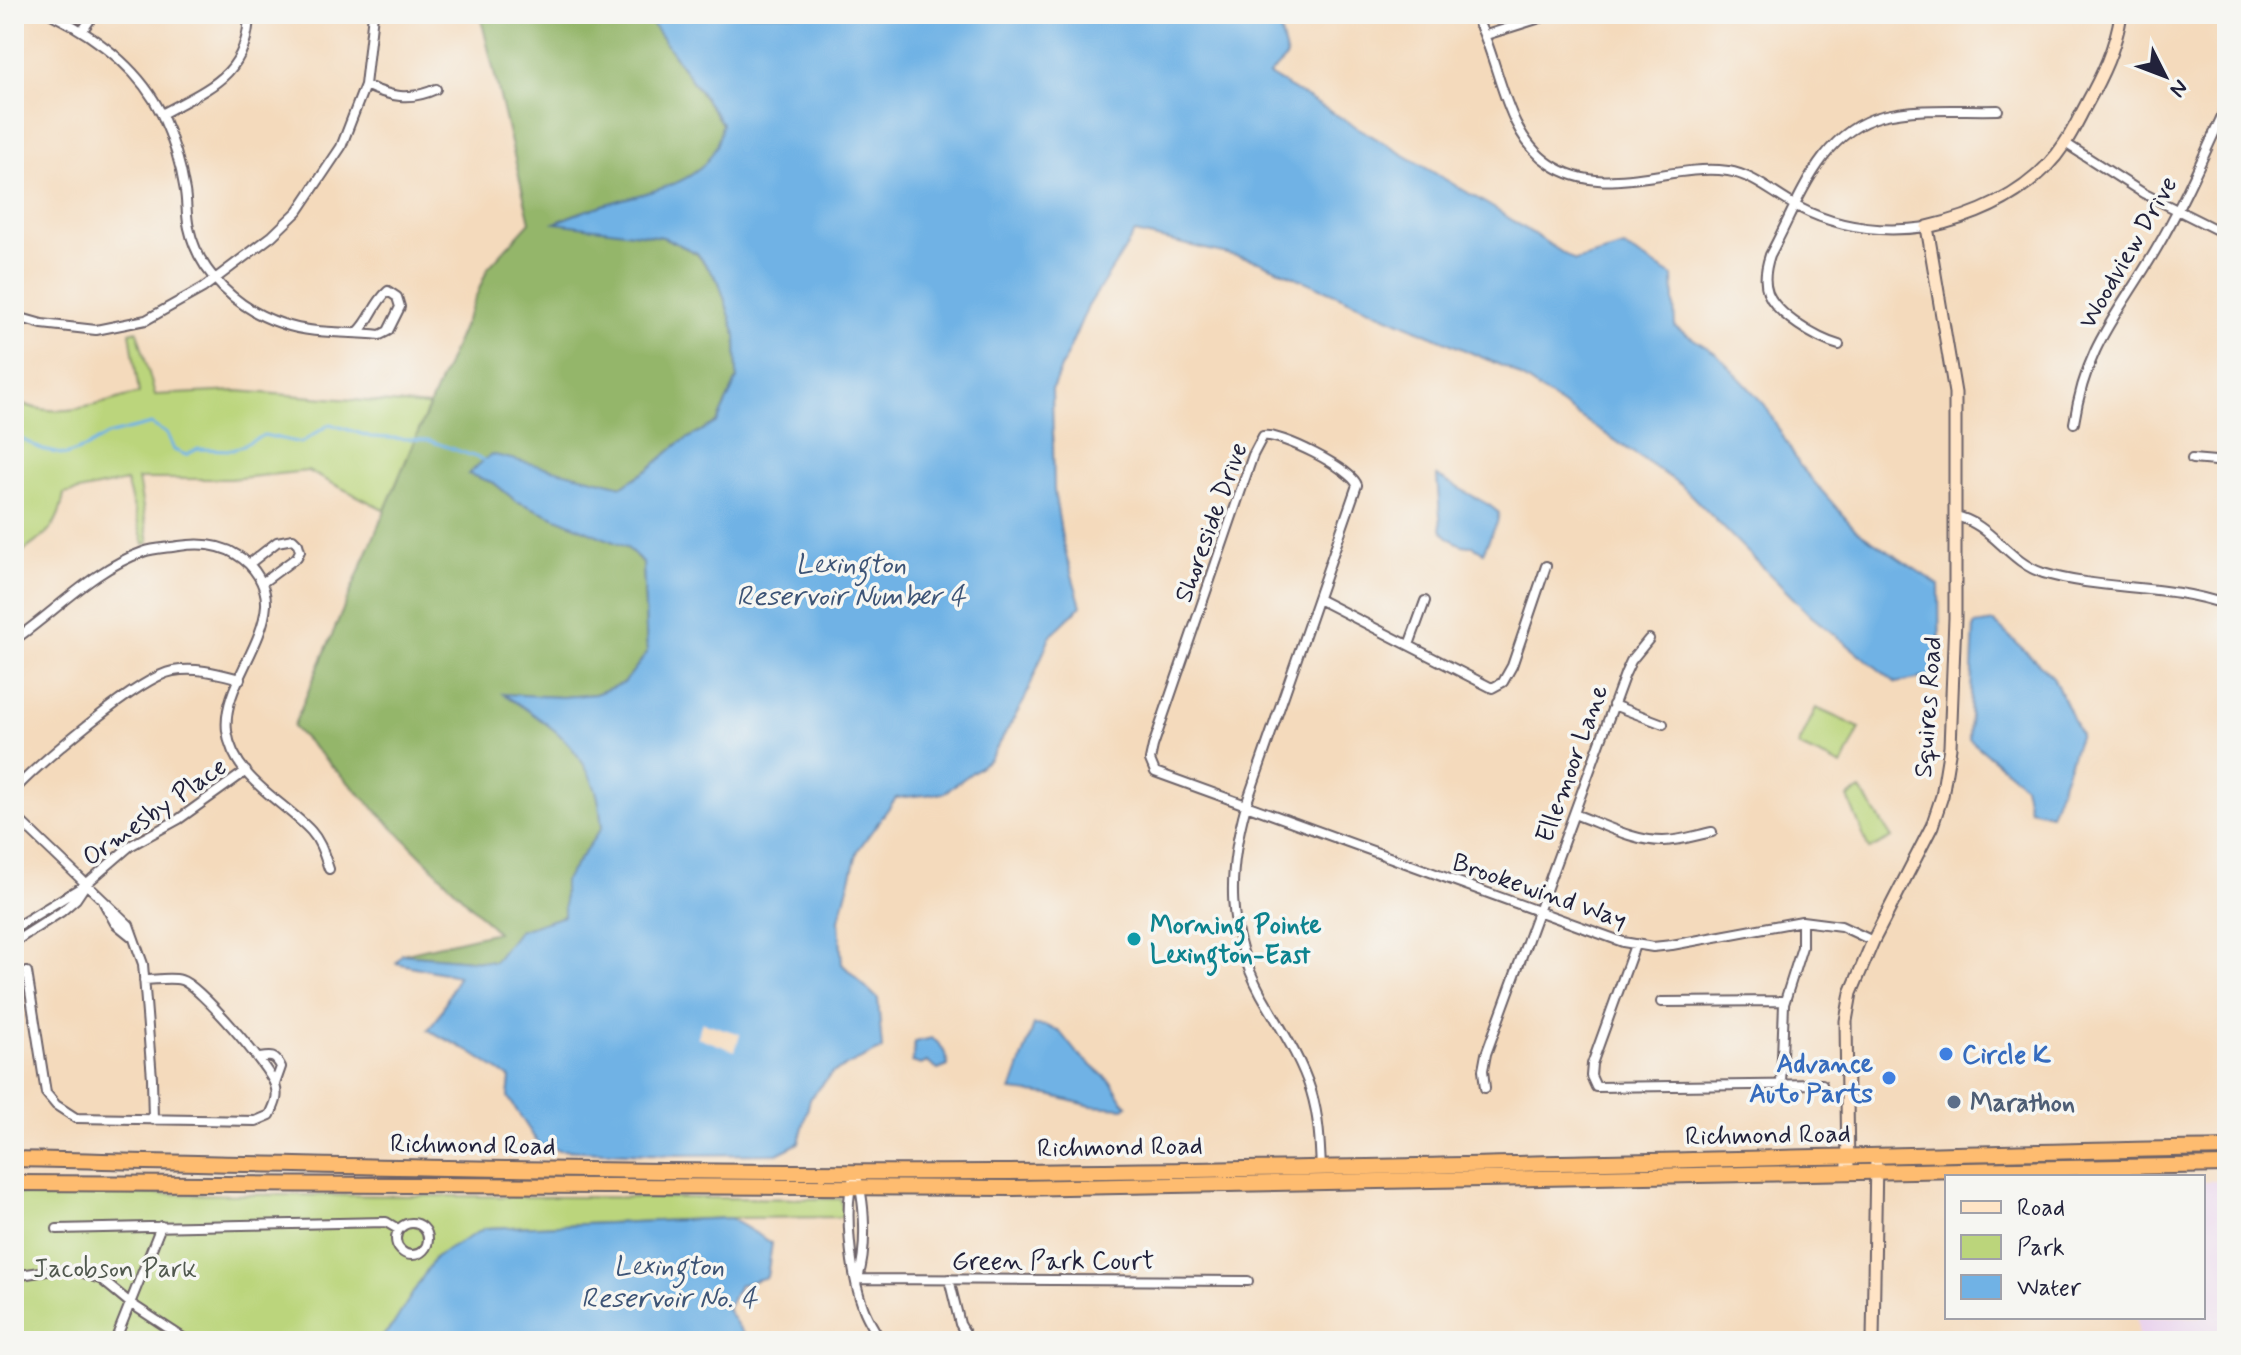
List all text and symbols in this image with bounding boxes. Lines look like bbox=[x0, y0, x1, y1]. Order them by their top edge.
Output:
north arrow bbox=[2125, 36, 2205, 116]
text: N bbox=[2163, 73, 2194, 103]
street label: Woodview Drive bbox=[2071, 170, 2186, 336]
street label: Shoreside Drive bbox=[1167, 438, 1257, 607]
water label: Lexington Reservoir Number 4 bbox=[736, 547, 967, 616]
street label: Squires Road bbox=[1907, 635, 1951, 779]
street label: Ellemoor Lane bbox=[1529, 680, 1617, 847]
street label: Ormesby Place bbox=[76, 750, 234, 875]
street label: Brookewind Way bbox=[1448, 846, 1631, 938]
place label: Morning Pointe Lexington-East bbox=[1150, 909, 1321, 976]
marker: Morning Pointe Lexington-East bbox=[1125, 930, 1143, 948]
place label: Circle K bbox=[1962, 1039, 2051, 1073]
marker: Circle K bbox=[1937, 1045, 1955, 1063]
place label: Advance Auto Parts bbox=[1749, 1048, 1873, 1112]
marker: Advance Auto Parts bbox=[1880, 1069, 1898, 1087]
place label: Marathon bbox=[1970, 1087, 2075, 1121]
marker: Marathon bbox=[1945, 1093, 1963, 1111]
street label: Richmond Road bbox=[1685, 1118, 1851, 1154]
street label: Richmond Road bbox=[390, 1128, 556, 1164]
street label: Richmond Road bbox=[1037, 1130, 1203, 1166]
legend bbox=[1945, 1175, 2205, 1319]
text: Road bbox=[2017, 1193, 2065, 1224]
text: Park bbox=[2017, 1233, 2065, 1264]
street label: Green Park Court bbox=[952, 1245, 1154, 1279]
water label: Lexington Reservoir No. 4 bbox=[581, 1249, 759, 1318]
park label: Jacobson Park bbox=[33, 1253, 197, 1287]
text: Water bbox=[2017, 1273, 2082, 1304]

